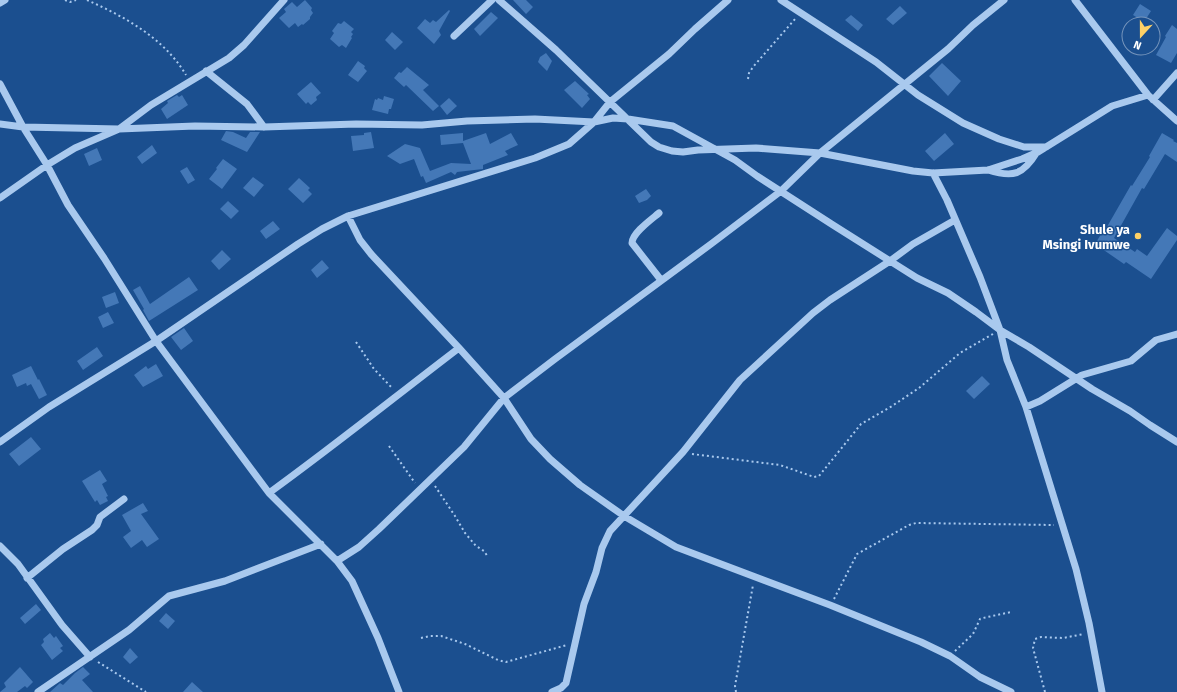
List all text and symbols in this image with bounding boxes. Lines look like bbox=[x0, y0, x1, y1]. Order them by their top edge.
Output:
north arrow bbox=[1121, 16, 1161, 56]
text: N bbox=[1132, 37, 1143, 52]
place label: Shule ya Msingi Ivumwe bbox=[1043, 222, 1130, 252]
marker: Shule ya Msingi Ivumwe bbox=[1133, 231, 1143, 241]

